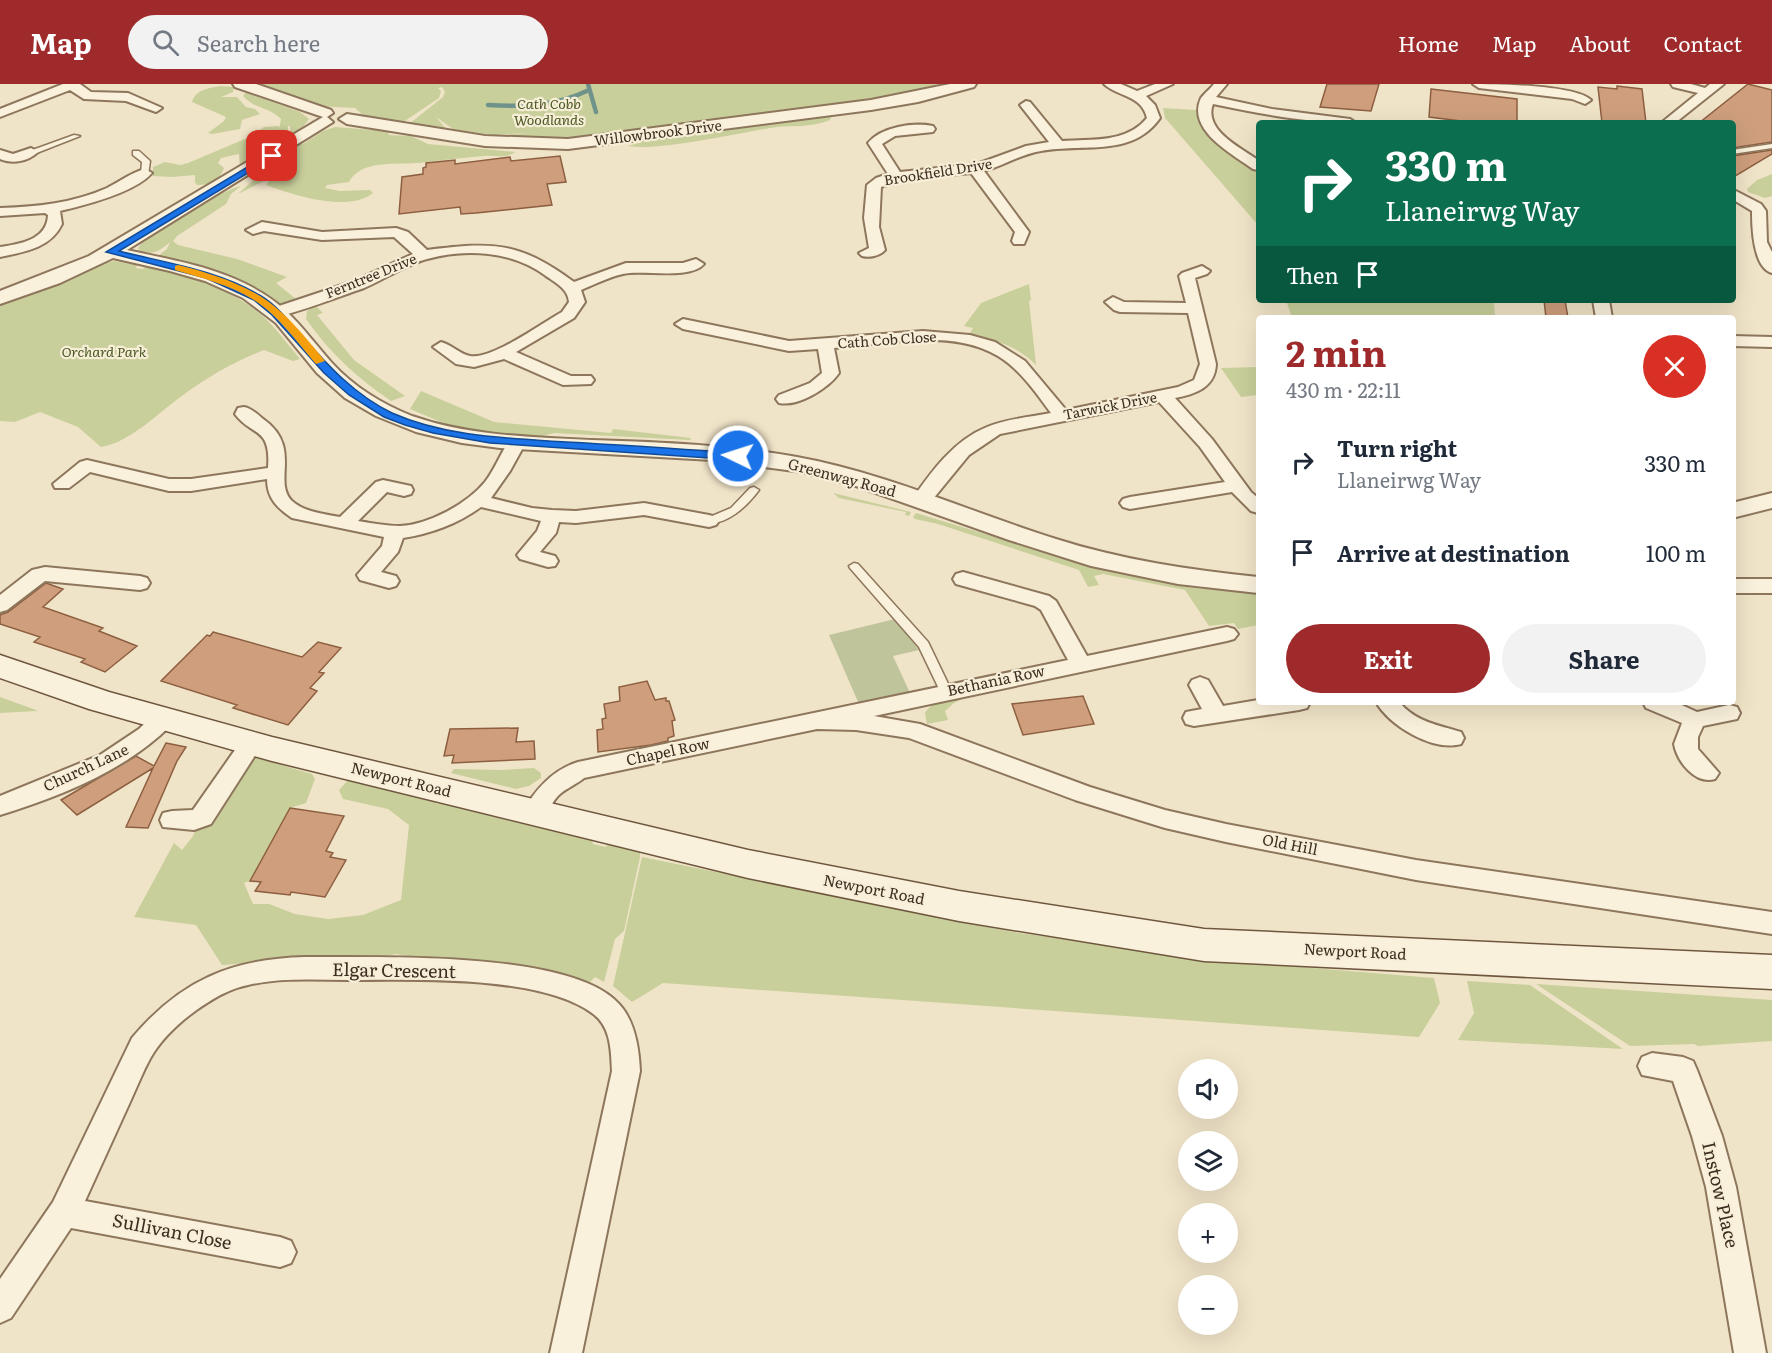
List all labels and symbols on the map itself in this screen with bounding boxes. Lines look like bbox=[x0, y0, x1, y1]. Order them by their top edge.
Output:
park label: Cath Cobb Woodlands bbox=[514, 93, 584, 129]
street label: Willowbrook Drive bbox=[593, 114, 723, 150]
pin bbox=[246, 130, 297, 181]
street label: Brookfield Drive bbox=[882, 153, 993, 189]
street label: Ferntree Drive bbox=[322, 248, 419, 302]
street label: Cath Cob Close bbox=[837, 326, 937, 352]
park label: Orchard Park bbox=[62, 341, 147, 361]
street label: Tarwick Drive bbox=[1061, 386, 1158, 424]
position arrow bbox=[706, 424, 770, 488]
street label: Greenway Road bbox=[786, 451, 899, 502]
street label: Bethania Row bbox=[945, 658, 1047, 701]
street label: Chapel Row bbox=[624, 730, 712, 771]
street label: Church Lane bbox=[39, 737, 132, 796]
street label: Newport Road bbox=[349, 755, 454, 802]
street label: Old Hill bbox=[1261, 827, 1320, 860]
street label: Newport Road bbox=[822, 867, 927, 910]
street label: Newport Road bbox=[1303, 936, 1407, 965]
street label: Elgar Crescent bbox=[332, 955, 457, 984]
street label: Instow Place bbox=[1696, 1139, 1747, 1251]
street label: Sullivan Close bbox=[110, 1206, 234, 1255]

